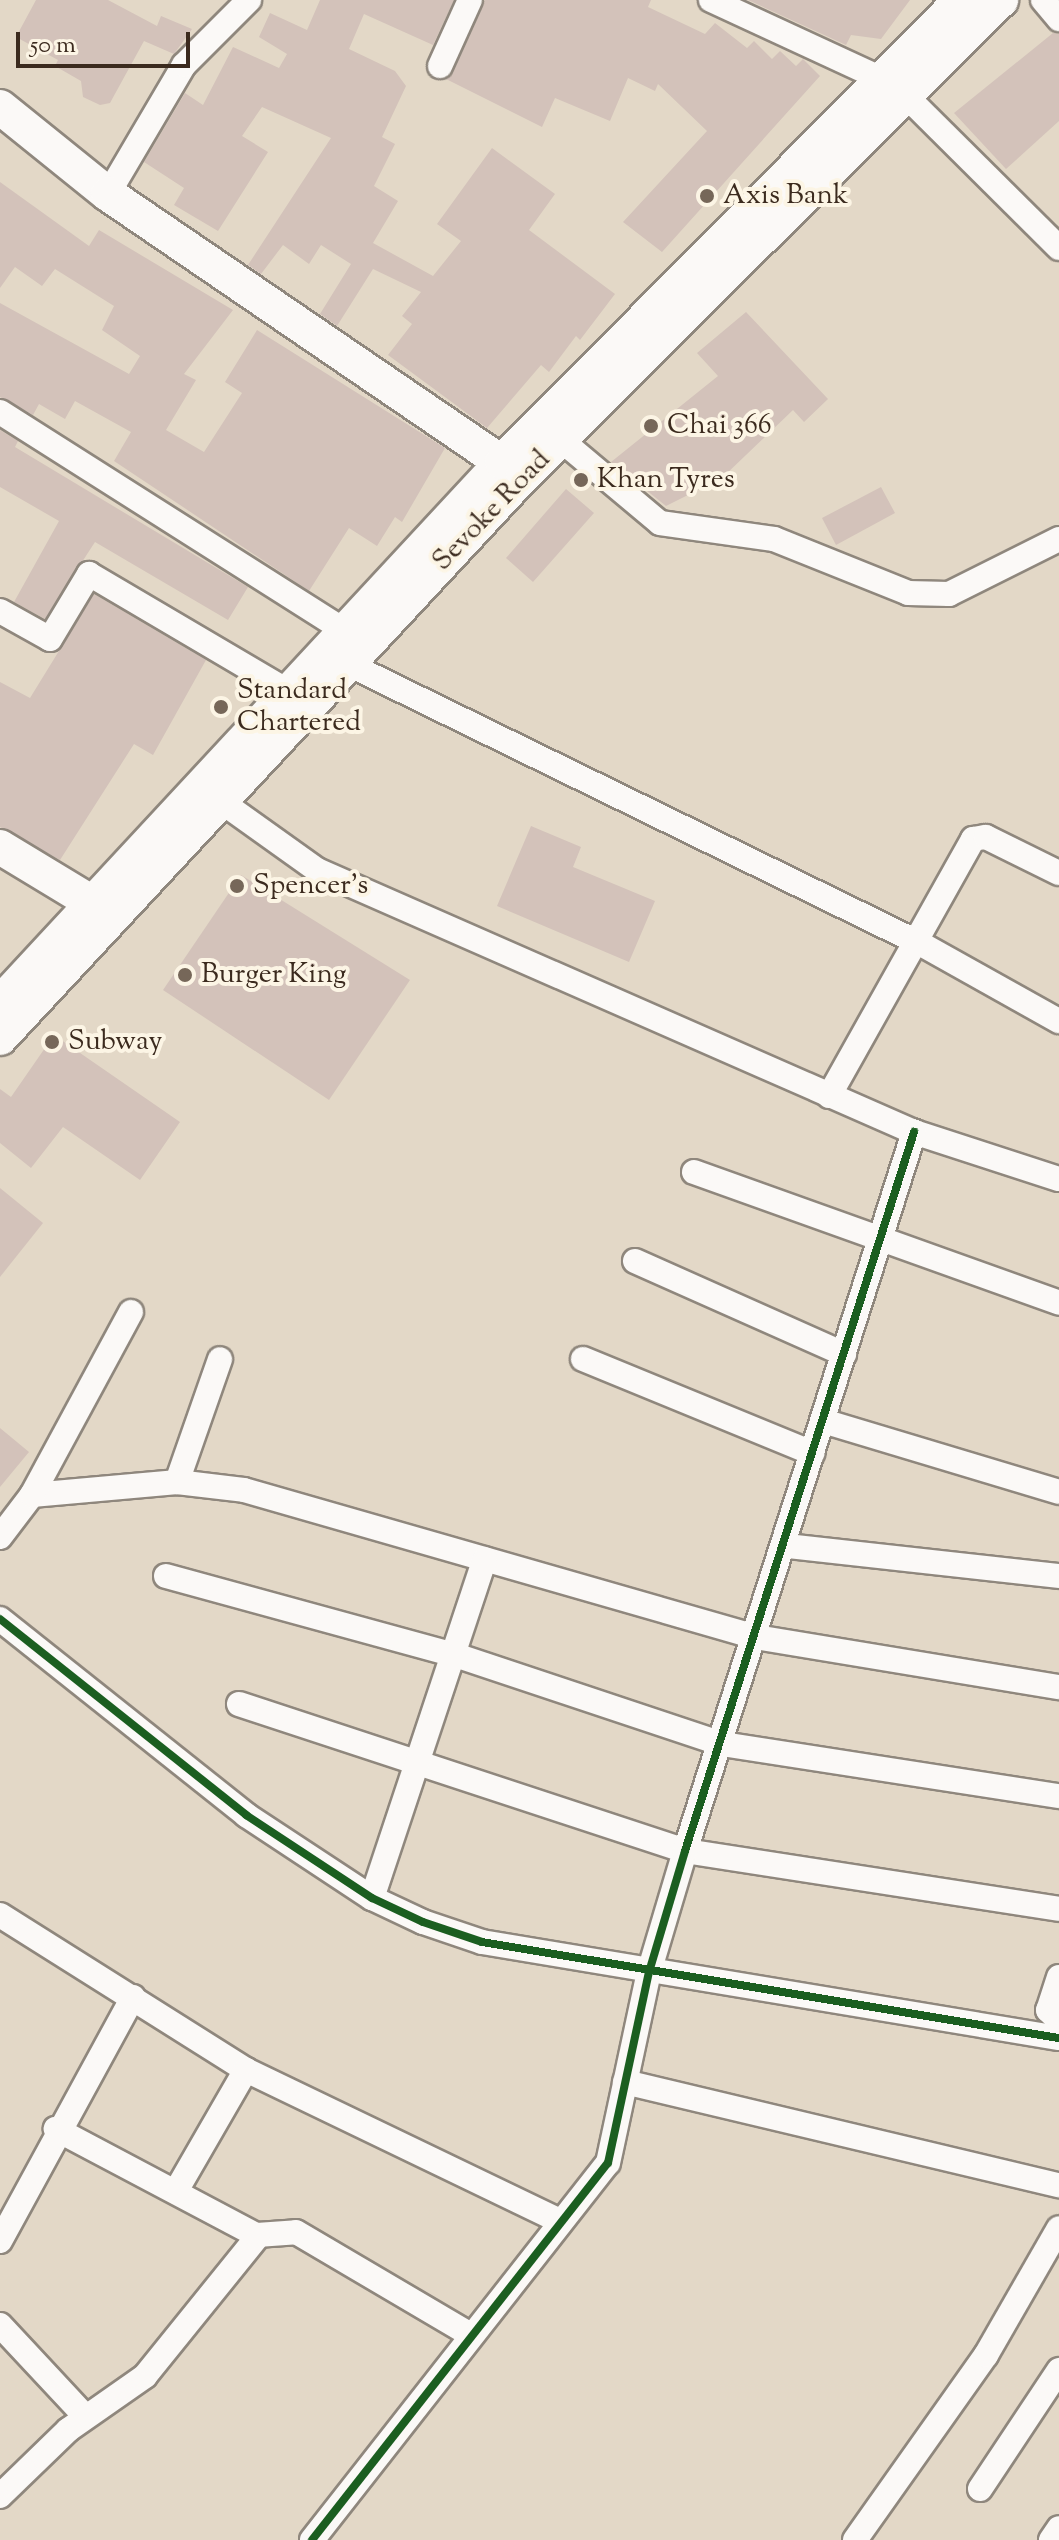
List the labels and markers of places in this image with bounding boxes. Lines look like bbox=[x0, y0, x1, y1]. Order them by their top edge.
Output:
place label: Axis Bank bbox=[723, 179, 848, 213]
marker: Axis Bank bbox=[698, 187, 716, 205]
place label: Chai 366 bbox=[667, 409, 772, 443]
marker: Chai 366 bbox=[642, 417, 660, 435]
place label: Khan Tyres bbox=[597, 463, 735, 497]
marker: Khan Tyres bbox=[572, 471, 590, 489]
place label: Standard Chartered bbox=[237, 674, 361, 740]
marker: Standard Chartered bbox=[212, 698, 230, 716]
place label: Spencer's bbox=[253, 869, 368, 903]
marker: Spencer's bbox=[228, 877, 246, 895]
place label: Burger King bbox=[201, 958, 346, 992]
marker: Burger King bbox=[176, 966, 194, 984]
place label: Subway bbox=[68, 1025, 162, 1059]
marker: Subway bbox=[43, 1033, 61, 1051]

